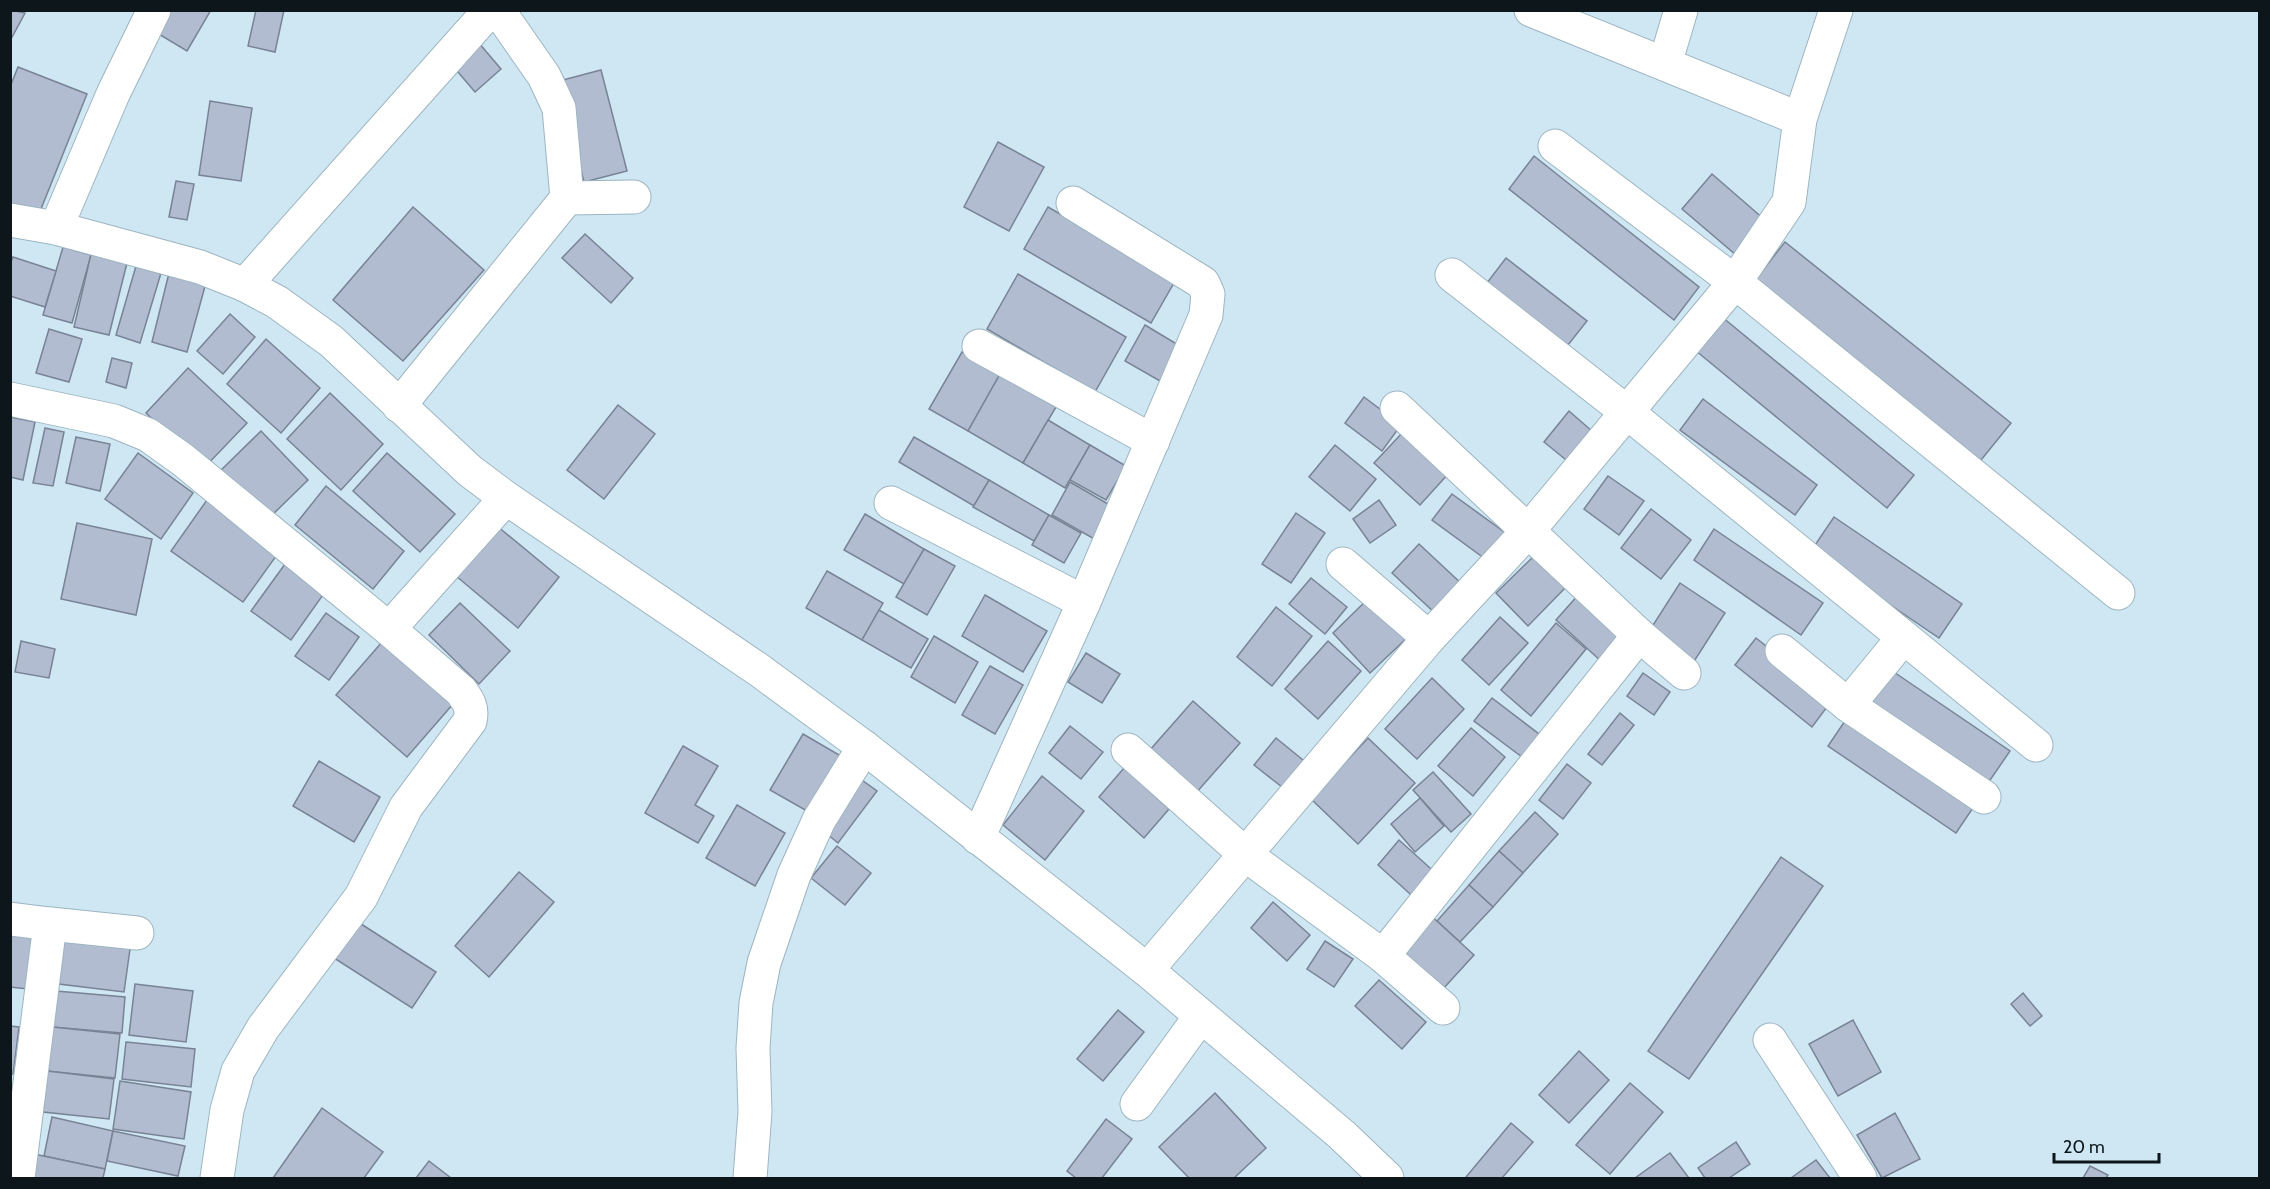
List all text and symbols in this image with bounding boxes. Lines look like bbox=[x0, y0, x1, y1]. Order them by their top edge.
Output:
scale bar bbox=[2054, 1126, 2159, 1164]
text: 20 m bbox=[2063, 1136, 2105, 1158]

